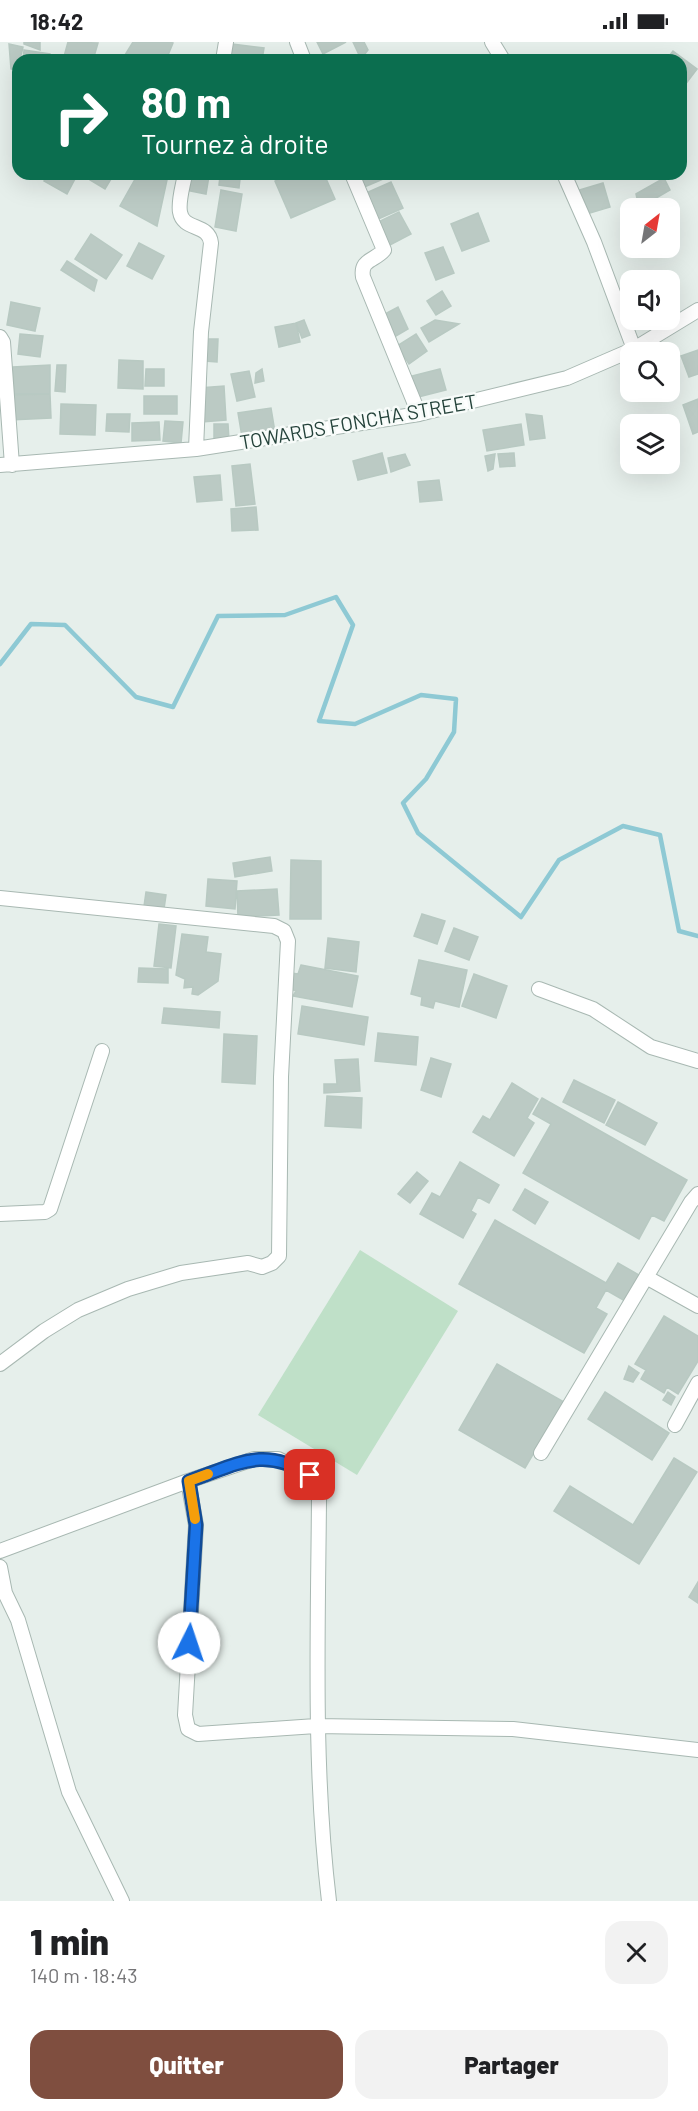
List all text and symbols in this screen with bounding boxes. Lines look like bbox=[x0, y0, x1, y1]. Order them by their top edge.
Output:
text: 18:42 bbox=[30, 8, 83, 34]
text: 80 m bbox=[141, 76, 231, 126]
icon: right bbox=[42, 78, 120, 156]
text: Tournez à droite bbox=[141, 127, 329, 159]
north arrow bbox=[620, 198, 680, 258]
map controls bbox=[620, 198, 680, 474]
button: sound bbox=[620, 270, 680, 330]
button: search bbox=[620, 342, 680, 402]
street label: TOWARDS FONCHA STREET bbox=[238, 388, 478, 454]
button: layers bbox=[620, 414, 680, 474]
pin bbox=[284, 1449, 335, 1500]
icon: arrive bbox=[293, 1458, 326, 1491]
position arrow bbox=[157, 1611, 221, 1675]
text: 1 min bbox=[30, 1919, 109, 1962]
button: close bbox=[605, 1921, 668, 1984]
text: 140 m · 18:43 bbox=[30, 1963, 138, 1987]
button: Quitter bbox=[30, 2030, 343, 2099]
button: Partager bbox=[355, 2030, 668, 2099]

